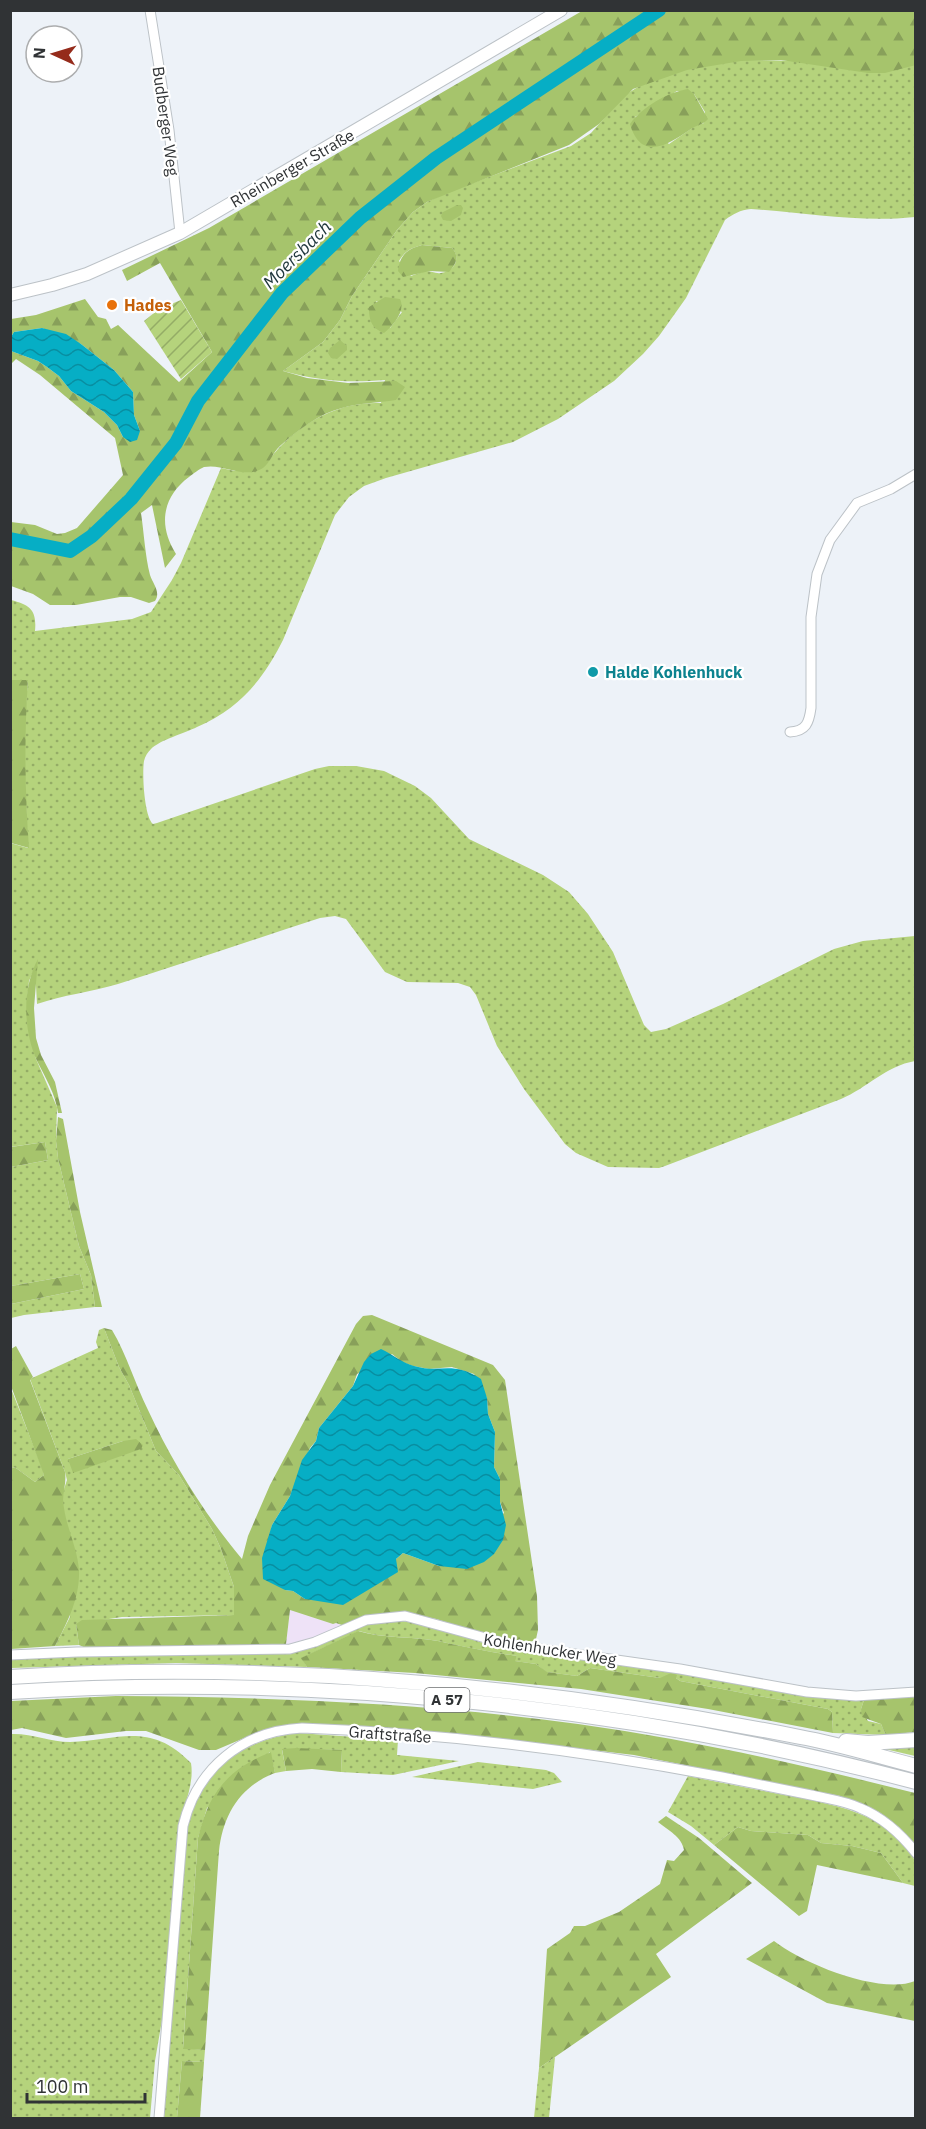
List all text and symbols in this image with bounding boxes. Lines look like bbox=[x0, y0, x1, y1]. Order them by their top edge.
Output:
north arrow bbox=[24, 24, 84, 84]
text: N bbox=[29, 46, 49, 59]
street label: Budberger Weg bbox=[148, 65, 184, 178]
street label: Rheinberger Straße bbox=[226, 124, 358, 212]
water label: Moersbach bbox=[257, 215, 336, 294]
place label: Hades bbox=[124, 295, 171, 315]
marker: Hades bbox=[105, 298, 119, 312]
place label: Halde Kohlenhuck bbox=[605, 662, 743, 682]
marker: Halde Kohlenhuck bbox=[586, 665, 600, 679]
street label: Kohlenhucker Weg bbox=[482, 1629, 618, 1669]
road number: A 57 bbox=[424, 1688, 470, 1712]
street label: Graftstraße bbox=[348, 1721, 432, 1747]
scale bar bbox=[27, 2066, 146, 2104]
text: 100 m bbox=[36, 2075, 88, 2098]

